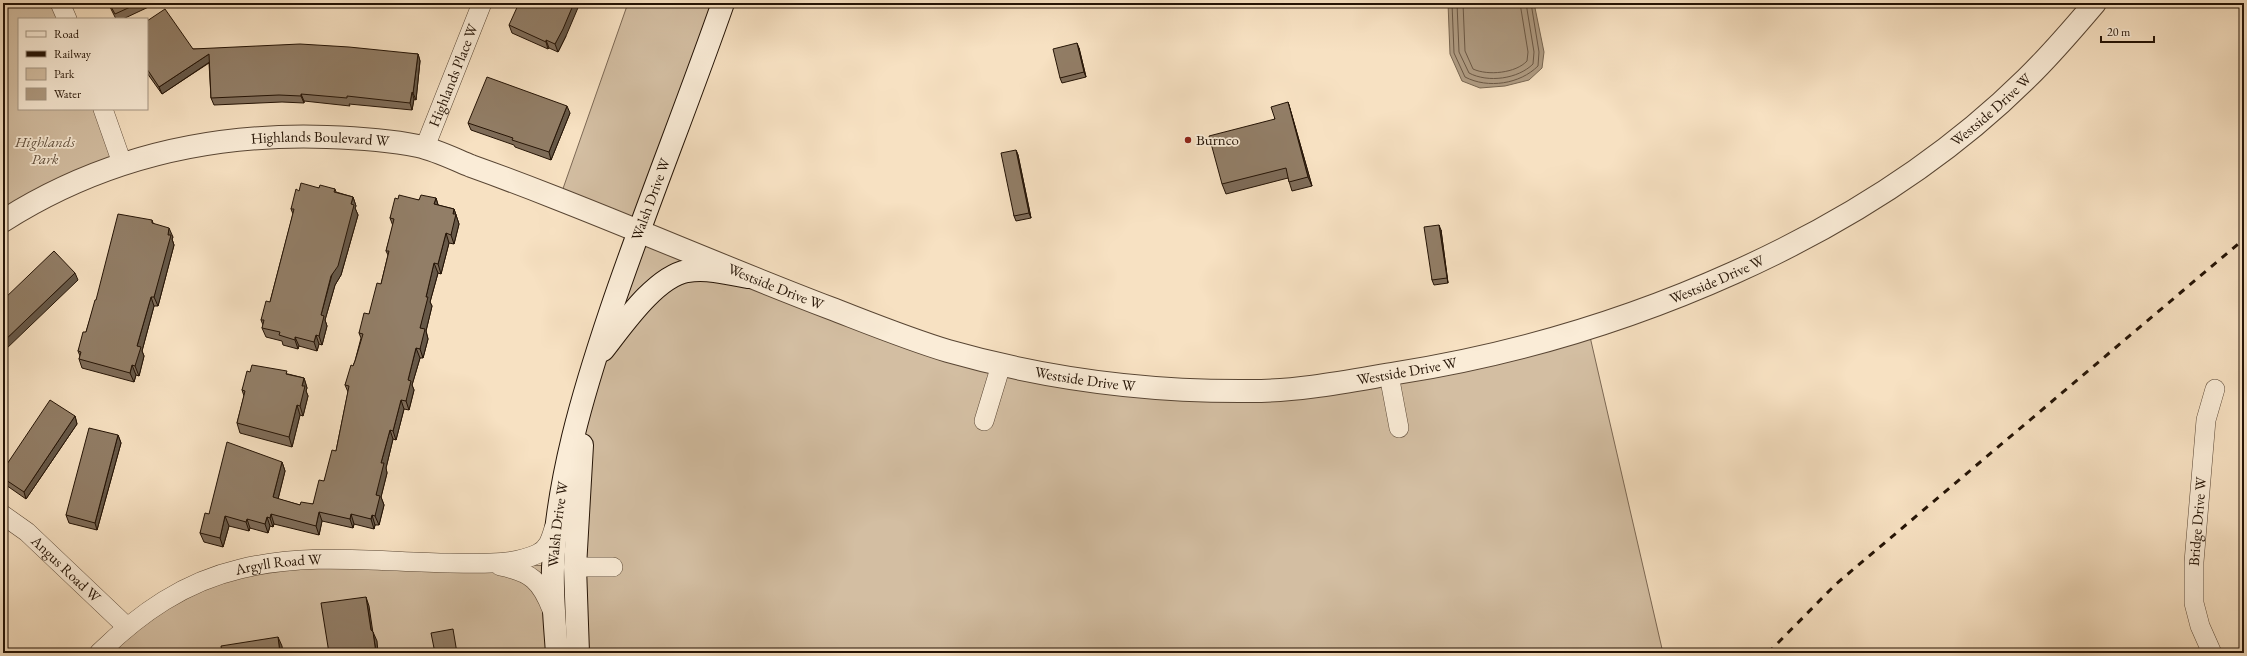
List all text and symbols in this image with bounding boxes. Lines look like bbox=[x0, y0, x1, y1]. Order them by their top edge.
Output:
legend bbox=[18, 18, 148, 110]
scale bar bbox=[2101, 18, 2154, 44]
street label: Highlands Place W bbox=[424, 21, 482, 130]
text: 20 m bbox=[2107, 24, 2131, 40]
text: Road bbox=[54, 26, 80, 42]
text: Railway bbox=[54, 46, 92, 62]
text: Park bbox=[54, 66, 75, 82]
street label: Westside Drive W bbox=[1946, 69, 2035, 150]
text: Water bbox=[54, 86, 81, 102]
street label: Highlands Boulevard W bbox=[250, 127, 390, 150]
place label: Burnco bbox=[1196, 130, 1239, 149]
park label: Highlands Park bbox=[14, 132, 76, 168]
marker: Burnco bbox=[1183, 135, 1193, 145]
street label: Walsh Drive W bbox=[626, 155, 674, 243]
street label: Westside Drive W bbox=[1666, 250, 1767, 308]
street label: Westside Drive W bbox=[725, 259, 827, 314]
street label: Westside Drive W bbox=[1355, 352, 1459, 389]
street label: Westside Drive W bbox=[1033, 362, 1137, 395]
street label: Bridge Drive W bbox=[2184, 476, 2210, 567]
street label: Walsh Drive W bbox=[543, 480, 572, 568]
street label: Angus Road W bbox=[27, 530, 105, 606]
street label: Argyll Road W bbox=[232, 549, 322, 579]

